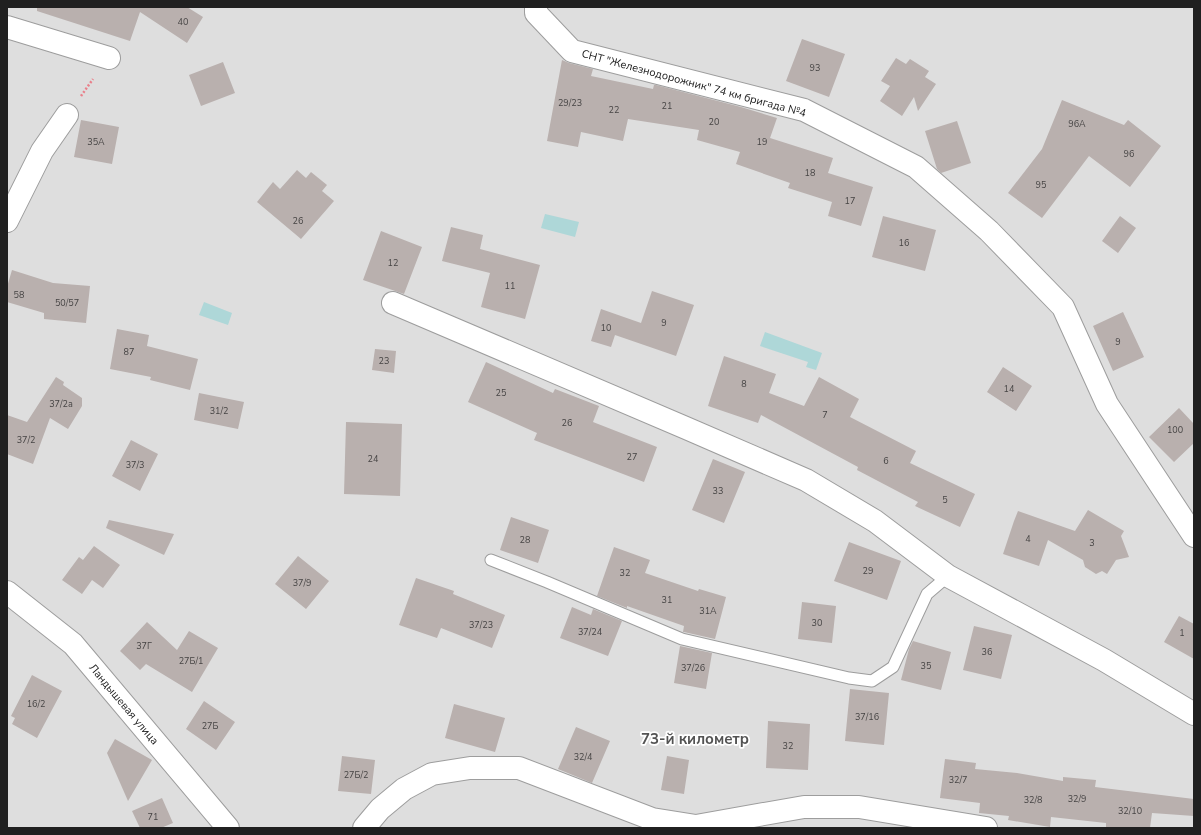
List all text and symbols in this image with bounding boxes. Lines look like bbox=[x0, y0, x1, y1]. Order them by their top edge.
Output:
house number: 40 bbox=[178, 16, 188, 28]
street label: СНТ "Железнодорожник" 74 км бригада №4 bbox=[580, 46, 808, 121]
house number: 93 bbox=[810, 62, 820, 74]
house number: 29/23 bbox=[558, 97, 582, 109]
house number: 21 bbox=[662, 100, 672, 112]
house number: 22 bbox=[609, 104, 619, 116]
house number: 20 bbox=[709, 116, 719, 128]
house number: 96А bbox=[1068, 118, 1086, 130]
house number: 35А bbox=[87, 136, 105, 148]
house number: 19 bbox=[757, 136, 767, 148]
house number: 96 bbox=[1124, 148, 1134, 160]
house number: 18 bbox=[805, 167, 815, 179]
house number: 95 bbox=[1036, 179, 1046, 191]
house number: 17 bbox=[845, 195, 855, 207]
house number: 26 bbox=[293, 215, 303, 227]
house number: 16 bbox=[899, 237, 909, 249]
house number: 12 bbox=[388, 257, 398, 269]
house number: 11 bbox=[505, 280, 515, 292]
house number: 58 bbox=[14, 289, 24, 301]
house number: 50/57 bbox=[55, 297, 79, 309]
house number: 9 bbox=[661, 317, 667, 329]
house number: 10 bbox=[601, 322, 611, 334]
house number: 9 bbox=[1115, 336, 1121, 348]
house number: 87 bbox=[124, 346, 134, 358]
house number: 23 bbox=[379, 355, 389, 367]
house number: 8 bbox=[741, 378, 747, 390]
house number: 14 bbox=[1004, 383, 1015, 395]
house number: 25 bbox=[496, 387, 506, 399]
house number: 37/2а bbox=[49, 398, 73, 410]
house number: 31/2 bbox=[210, 405, 228, 417]
house number: 7 bbox=[822, 409, 828, 421]
house number: 26 bbox=[562, 417, 572, 429]
house number: 100 bbox=[1167, 424, 1183, 436]
house number: 37/2 bbox=[17, 434, 35, 446]
house number: 27 bbox=[627, 451, 637, 463]
house number: 24 bbox=[368, 453, 379, 465]
house number: 6 bbox=[883, 455, 889, 467]
house number: 37/3 bbox=[126, 459, 144, 471]
house number: 33 bbox=[713, 485, 723, 497]
house number: 5 bbox=[942, 494, 948, 506]
house number: 4 bbox=[1025, 533, 1031, 545]
house number: 28 bbox=[520, 534, 530, 546]
house number: 3 bbox=[1089, 537, 1095, 549]
house number: 29 bbox=[863, 565, 873, 577]
house number: 32 bbox=[620, 567, 630, 579]
house number: 37/9 bbox=[293, 577, 311, 589]
house number: 31 bbox=[662, 594, 672, 606]
house number: 31А bbox=[699, 605, 717, 617]
house number: 30 bbox=[812, 617, 822, 629]
house number: 37/23 bbox=[469, 619, 493, 631]
house number: 37/24 bbox=[578, 626, 603, 638]
house number: 1 bbox=[1179, 627, 1185, 639]
house number: 37Г bbox=[136, 640, 152, 652]
house number: 36 bbox=[982, 646, 992, 658]
house number: 27Б/1 bbox=[179, 655, 203, 667]
house number: 35 bbox=[921, 660, 931, 672]
street label: Ландышевая улица bbox=[85, 661, 162, 748]
house number: 37/26 bbox=[681, 662, 705, 674]
house number: 16/2 bbox=[27, 698, 45, 710]
house number: 37/16 bbox=[855, 711, 879, 723]
house number: 27Б bbox=[202, 720, 218, 732]
district label: 73-й километр bbox=[641, 729, 749, 749]
house number: 32 bbox=[783, 740, 793, 752]
house number: 32/4 bbox=[574, 751, 593, 763]
house number: 27Б/2 bbox=[344, 769, 368, 781]
house number: 32/7 bbox=[949, 774, 967, 786]
house number: 32/9 bbox=[1068, 793, 1086, 805]
house number: 32/8 bbox=[1024, 794, 1042, 806]
house number: 32/10 bbox=[1118, 805, 1142, 817]
house number: 71 bbox=[148, 811, 158, 823]

